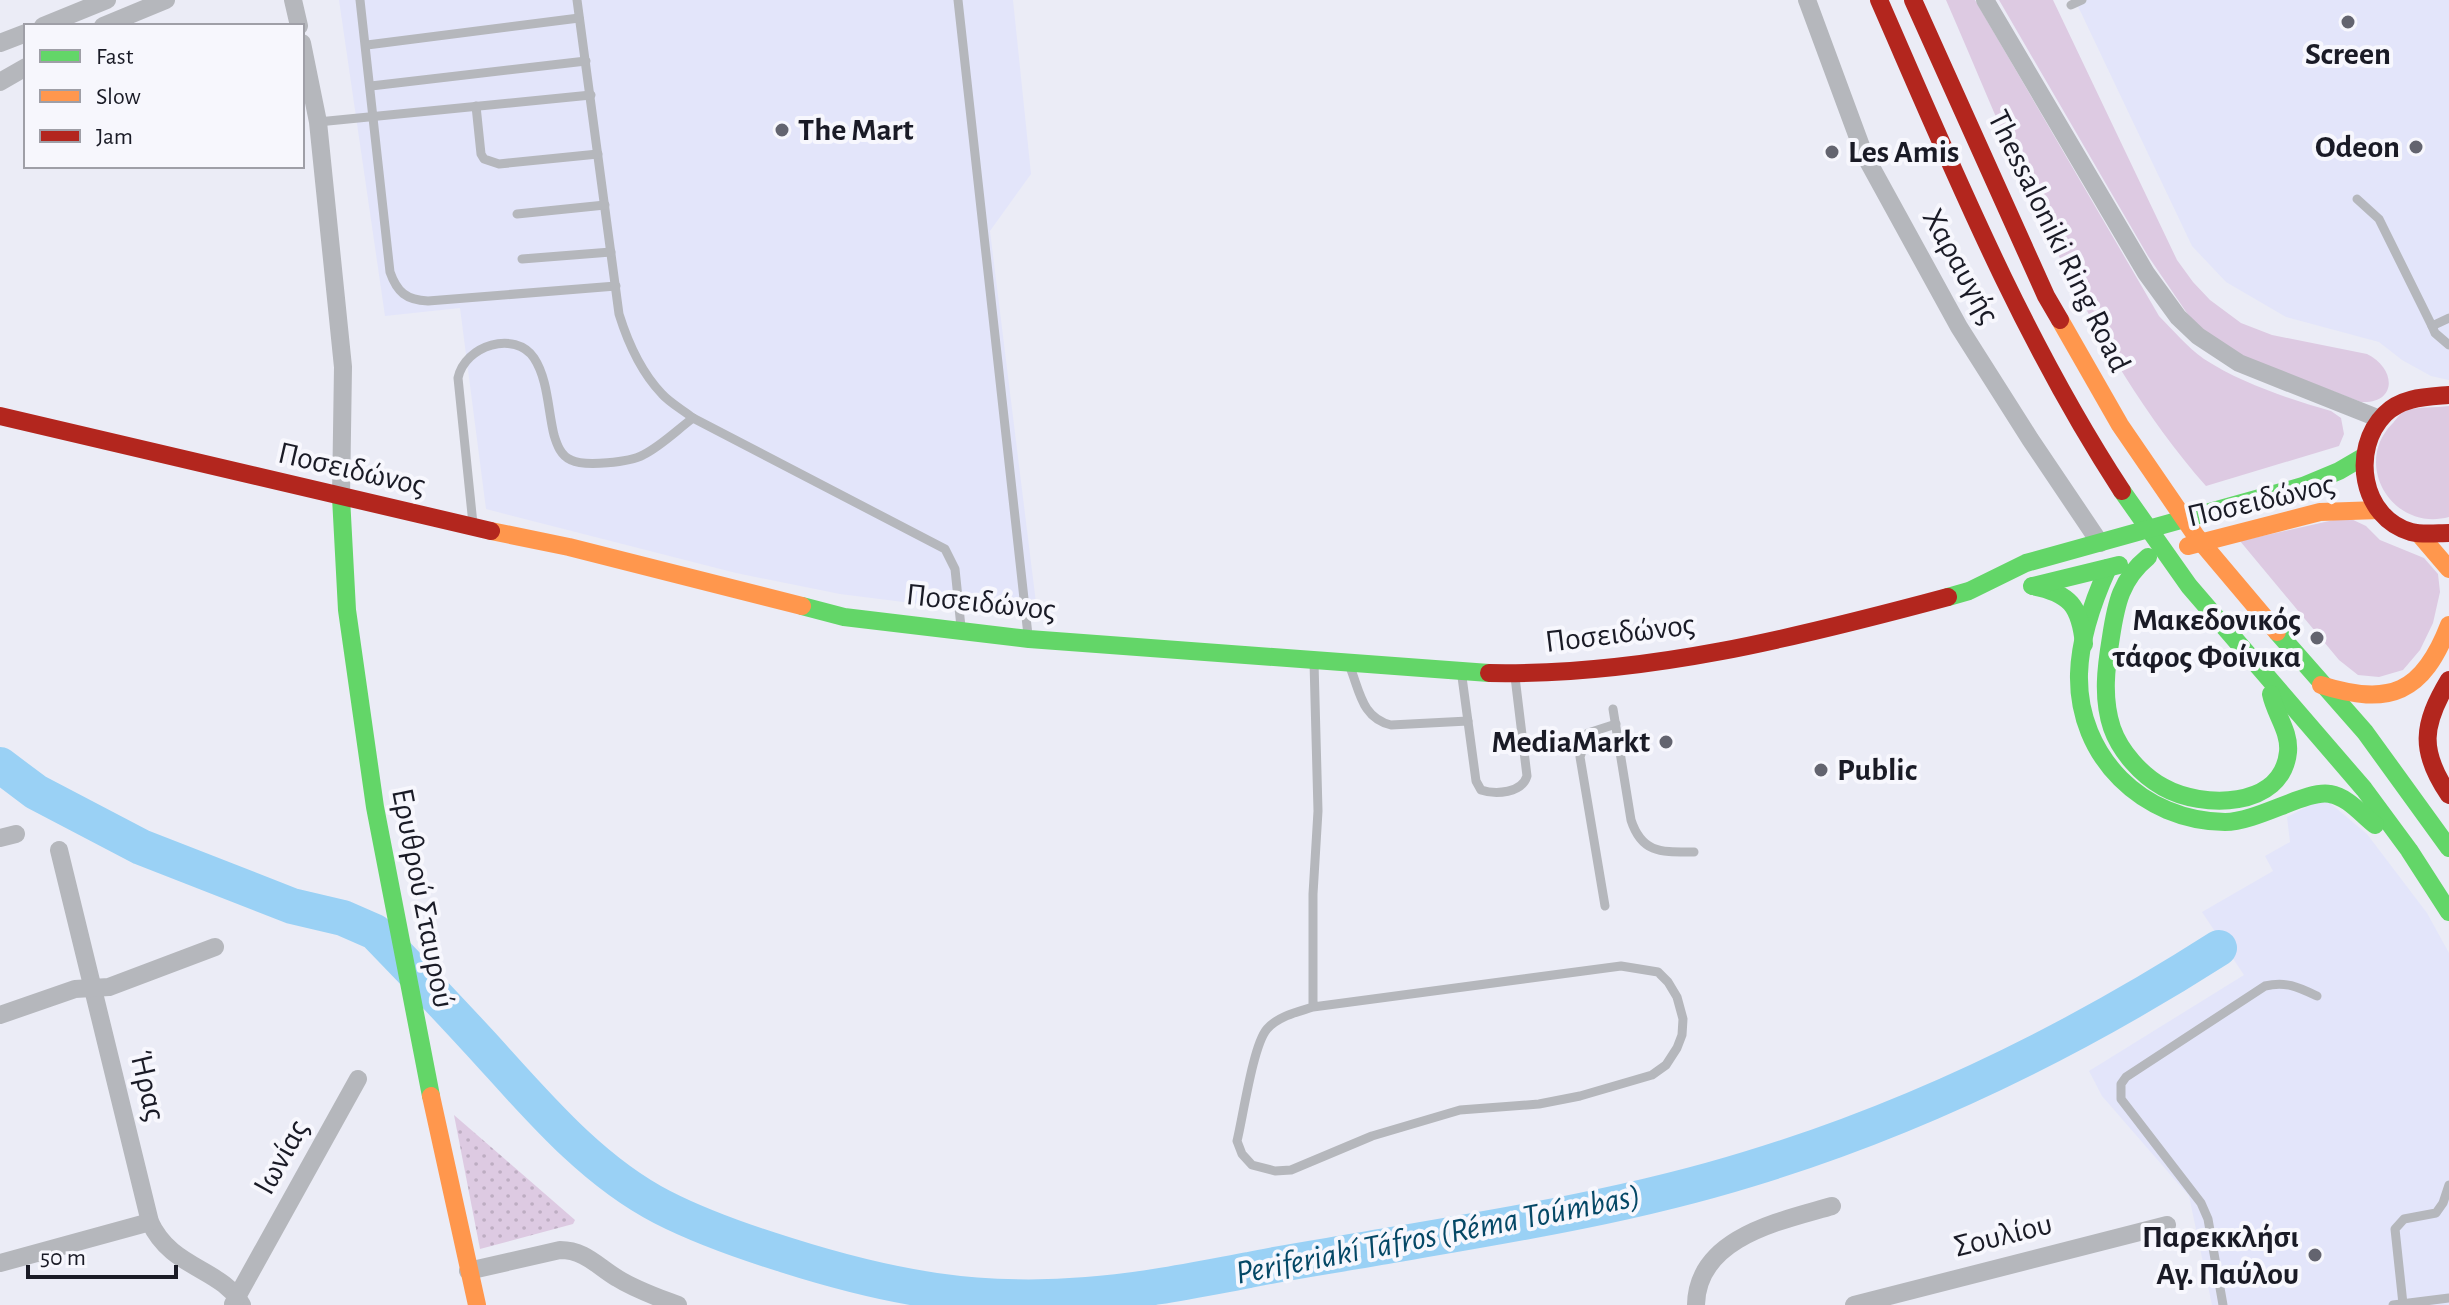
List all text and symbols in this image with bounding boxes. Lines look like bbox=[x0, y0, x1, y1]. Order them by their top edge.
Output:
marker: Screen bbox=[2339, 13, 2357, 31]
legend bbox=[24, 24, 304, 168]
place label: Screen bbox=[2305, 38, 2391, 70]
text: Fast bbox=[96, 45, 134, 69]
text: Slow bbox=[96, 85, 141, 109]
street label: Thessaloniki Ring Road bbox=[1982, 105, 2136, 377]
place label: The Mart bbox=[798, 114, 914, 146]
marker: The Mart bbox=[773, 121, 791, 139]
text: Jam bbox=[96, 125, 133, 149]
place label: Odeon bbox=[2315, 131, 2400, 163]
place label: Les Amis bbox=[1848, 136, 1959, 168]
marker: Odeon bbox=[2407, 138, 2425, 156]
marker: Les Amis bbox=[1823, 143, 1841, 161]
street label: Χαραυγής bbox=[1917, 203, 2005, 329]
street label: Ποσειδώνος bbox=[275, 437, 429, 501]
street label: Ποσειδώνος bbox=[2184, 468, 2338, 532]
street label: Ποσειδώνος bbox=[905, 578, 1057, 626]
place label: Μακεδονικός τάφος Φοίνικα bbox=[2111, 604, 2301, 673]
street label: Ποσειδώνος bbox=[1543, 608, 1697, 658]
marker: Μακεδονικός τάφος Φοίνικα bbox=[2308, 629, 2326, 647]
place label: MediaMarkt bbox=[1491, 726, 1650, 758]
marker: MediaMarkt bbox=[1657, 733, 1675, 751]
place label: Public bbox=[1837, 754, 1917, 786]
marker: Public bbox=[1812, 761, 1830, 779]
street label: Ερυθρού Σταυρού bbox=[386, 785, 460, 1011]
street label: Ήρας bbox=[124, 1048, 172, 1124]
street label: Ιωνίας bbox=[248, 1114, 314, 1200]
water label: Periferiakí Táfros (Réma Toúmbas) bbox=[1233, 1179, 1643, 1291]
street label: Σουλίου bbox=[1950, 1207, 2056, 1263]
place label: Παρεκκλήσι Αγ. Παύλου bbox=[2142, 1221, 2299, 1290]
scale bar bbox=[28, 1229, 176, 1279]
text: 50 m bbox=[40, 1246, 86, 1270]
marker: Παρεκκλήσι Αγ. Παύλου bbox=[2306, 1246, 2324, 1264]

